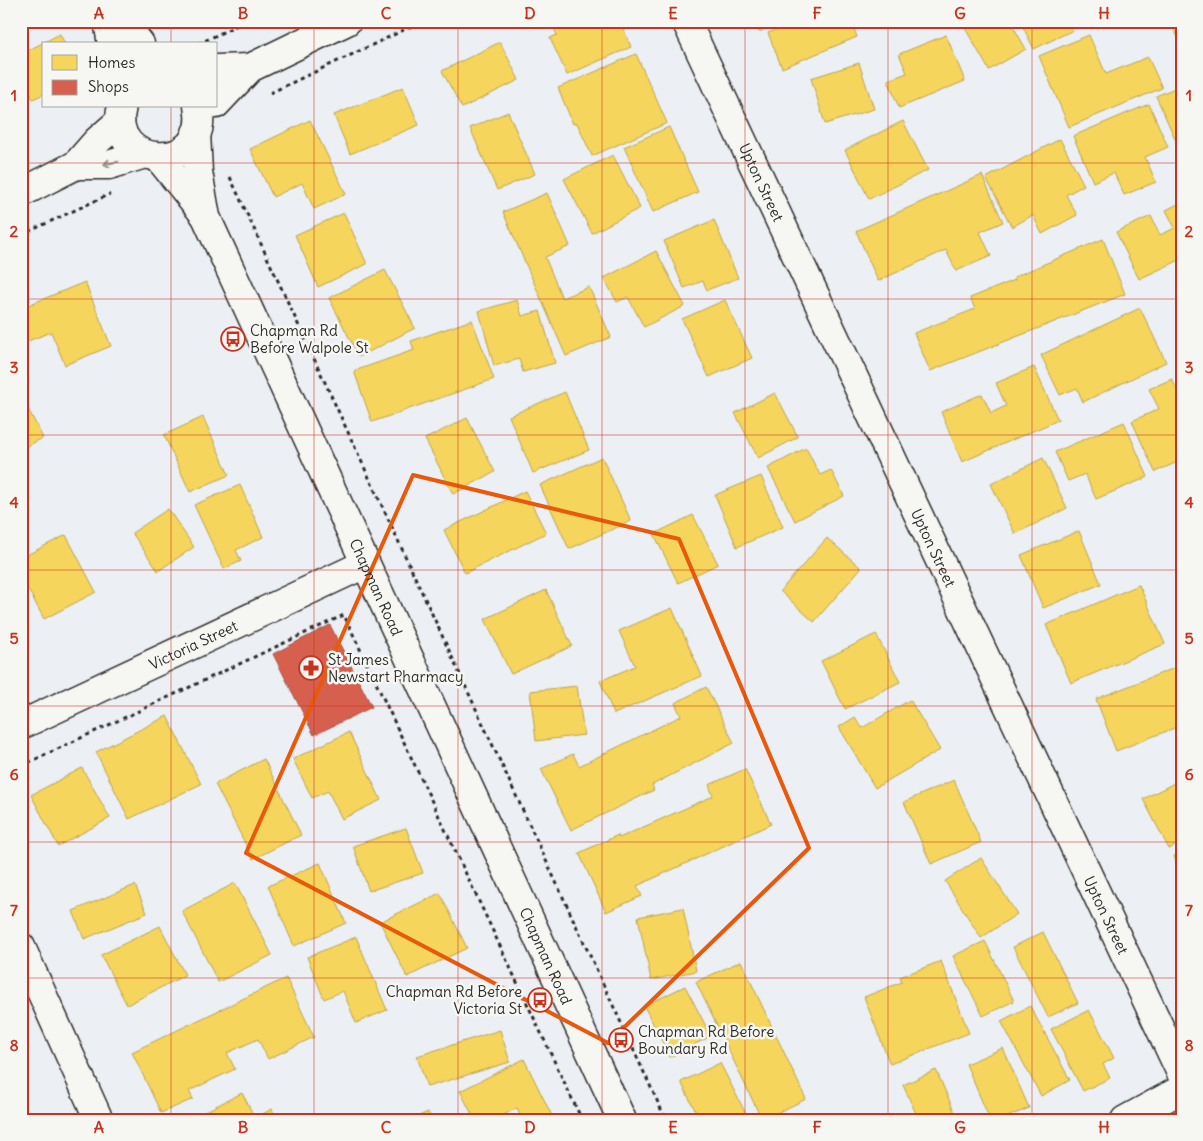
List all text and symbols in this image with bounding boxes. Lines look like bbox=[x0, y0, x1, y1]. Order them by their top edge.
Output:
text: A bbox=[94, 3, 104, 23]
text: B bbox=[238, 3, 249, 23]
text: C bbox=[381, 3, 392, 23]
text: D bbox=[524, 3, 536, 23]
text: E bbox=[668, 3, 678, 23]
text: F bbox=[812, 3, 822, 23]
text: G bbox=[954, 3, 966, 23]
text: H bbox=[1098, 3, 1110, 23]
legend bbox=[42, 42, 218, 108]
text: Homes bbox=[88, 53, 135, 72]
text: Shops bbox=[88, 77, 129, 96]
text: 1 bbox=[11, 85, 17, 105]
text: 1 bbox=[1186, 85, 1192, 105]
street label: Upton Street bbox=[735, 140, 788, 224]
one-way arrow bbox=[104, 159, 120, 169]
text: 2 bbox=[10, 221, 19, 241]
text: 2 bbox=[1185, 221, 1194, 241]
place label: Chapman Rd Before Walpole St bbox=[250, 321, 369, 357]
bus stop icon: Chapman Rd Before Walpole St bbox=[220, 326, 246, 352]
text: 3 bbox=[9, 357, 19, 377]
text: 3 bbox=[1184, 357, 1194, 377]
text: 4 bbox=[9, 492, 19, 512]
text: 4 bbox=[1184, 492, 1194, 512]
street label: Upton Street bbox=[907, 505, 960, 590]
street label: Chapman Road bbox=[346, 535, 407, 639]
street label: Victoria Street bbox=[146, 616, 240, 673]
text: 5 bbox=[9, 628, 19, 648]
text: 5 bbox=[1184, 628, 1194, 648]
place label: St James Newstart Pharmacy bbox=[328, 650, 463, 686]
pharmacy icon: St James Newstart Pharmacy bbox=[298, 655, 324, 681]
text: 6 bbox=[9, 764, 19, 784]
text: 6 bbox=[1184, 764, 1194, 784]
street label: Upton Street bbox=[1080, 873, 1133, 957]
text: 7 bbox=[10, 900, 18, 920]
text: 7 bbox=[1185, 900, 1193, 920]
street label: Chapman Road bbox=[516, 904, 577, 1007]
place label: Chapman Rd Before Victoria St bbox=[386, 982, 522, 1018]
bus stop icon: Chapman Rd Before Victoria St bbox=[527, 987, 553, 1013]
place label: Chapman Rd Before Boundary Rd bbox=[638, 1022, 774, 1058]
bus stop icon: Chapman Rd Before Boundary Rd bbox=[608, 1027, 634, 1053]
text: 8 bbox=[9, 1035, 19, 1055]
text: 8 bbox=[1184, 1035, 1194, 1055]
text: A bbox=[94, 1117, 104, 1137]
text: B bbox=[238, 1117, 249, 1137]
text: C bbox=[381, 1117, 392, 1137]
text: D bbox=[524, 1117, 536, 1137]
text: E bbox=[668, 1117, 678, 1137]
text: F bbox=[812, 1117, 822, 1137]
text: G bbox=[954, 1117, 966, 1137]
text: H bbox=[1098, 1117, 1110, 1137]

